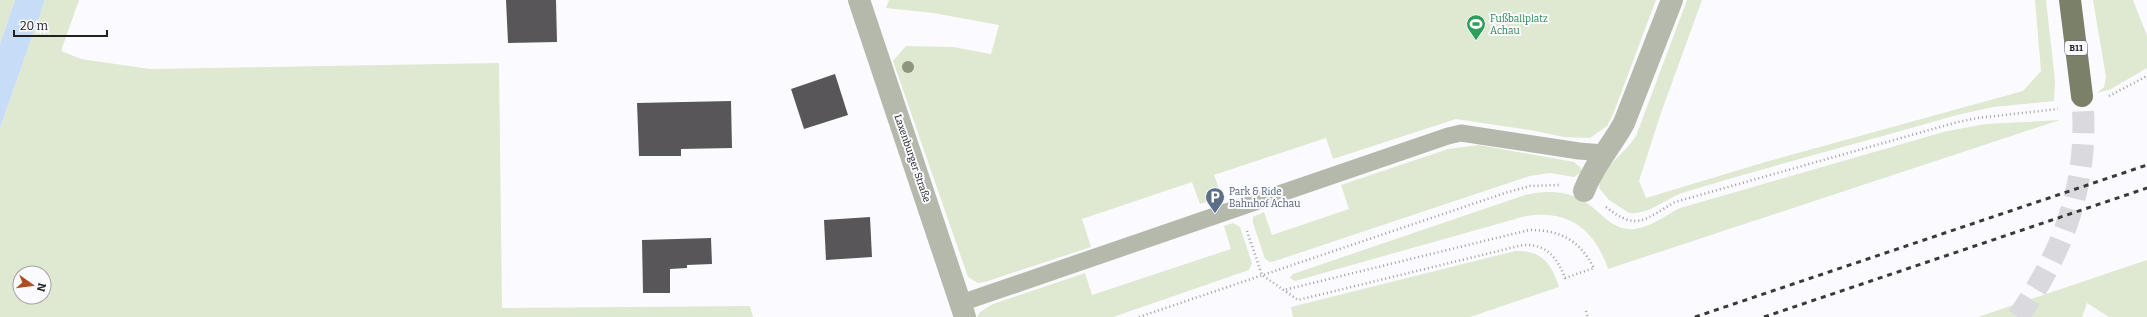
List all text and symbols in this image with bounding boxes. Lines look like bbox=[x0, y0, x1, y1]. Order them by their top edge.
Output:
scale bar bbox=[14, 12, 107, 38]
sports icon: Fußballplatz Achau bbox=[1465, 13, 1487, 41]
place label: Fußballplatz Achau bbox=[1490, 13, 1548, 37]
text: 20 m bbox=[20, 19, 49, 33]
road number: B11 bbox=[2065, 41, 2087, 55]
street label: Laxenburger Straße bbox=[891, 113, 933, 204]
parking icon: Park & Ride Bahnhof Achau bbox=[1204, 186, 1226, 214]
place label: Park & Ride Bahnhof Achau bbox=[1229, 186, 1300, 210]
north arrow bbox=[12, 265, 52, 305]
text: N bbox=[34, 282, 49, 293]

